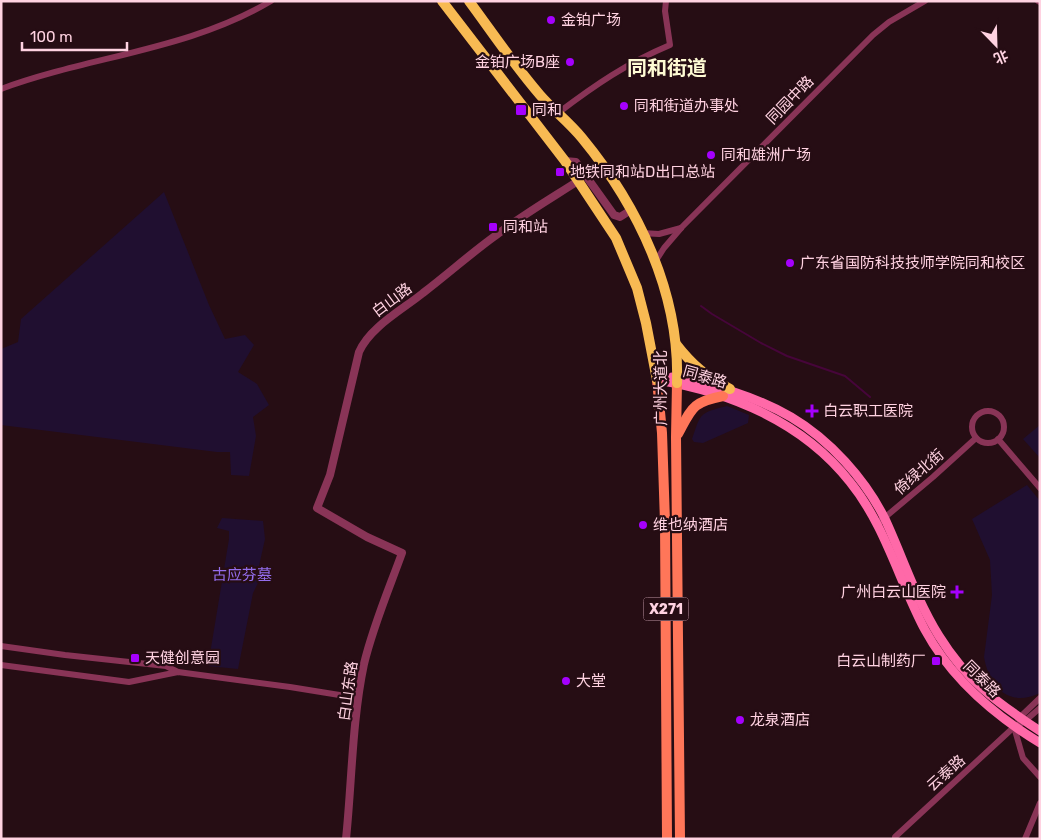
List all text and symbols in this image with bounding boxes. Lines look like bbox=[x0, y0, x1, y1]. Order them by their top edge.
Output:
place label: 金铂广场 bbox=[561, 11, 621, 29]
marker: 金铂广场 bbox=[545, 14, 557, 26]
scale bar bbox=[22, 20, 128, 52]
north arrow bbox=[971, 20, 1021, 70]
text: 100 m bbox=[30, 28, 72, 46]
text: 北 bbox=[991, 46, 1011, 67]
place label: 金铂广场B座 bbox=[475, 53, 560, 71]
marker: 金铂广场B座 bbox=[564, 56, 576, 68]
district label: 同和街道 bbox=[627, 56, 707, 80]
street label: 同园中路 bbox=[763, 72, 817, 128]
place label: 同和街道办事处 bbox=[634, 97, 739, 115]
marker: 同和街道办事处 bbox=[618, 100, 630, 112]
place label: 同和 bbox=[532, 101, 562, 119]
marker: 同和 bbox=[514, 103, 528, 117]
place label: 同和雄洲广场 bbox=[721, 146, 811, 164]
marker: 同和雄洲广场 bbox=[705, 149, 717, 161]
place label: 地铁同和站D出口总站 bbox=[570, 163, 715, 181]
marker: 地铁同和站D出口总站 bbox=[554, 166, 566, 178]
place label: 同和站 bbox=[503, 218, 548, 236]
marker: 同和站 bbox=[487, 221, 499, 233]
place label: 广东省国防科技技师学院同和校区 bbox=[800, 254, 1025, 272]
marker: 广东省国防科技技师学院同和校区 bbox=[784, 257, 796, 269]
street label: 白山路 bbox=[369, 279, 415, 321]
street label: 广州大道北 bbox=[652, 350, 670, 426]
street label: 同泰路 bbox=[681, 362, 729, 392]
place label: 白云职工医院 bbox=[823, 402, 913, 420]
marker: 白云职工医院 bbox=[805, 404, 819, 418]
street label: 倚绿北街 bbox=[890, 446, 948, 498]
place label: 维也纳酒店 bbox=[653, 516, 728, 534]
marker: 维也纳酒店 bbox=[637, 519, 649, 531]
park label: 古应芬墓 bbox=[212, 566, 272, 584]
place label: 广州白云山医院 bbox=[841, 583, 946, 601]
marker: 广州白云山医院 bbox=[950, 585, 964, 599]
road number: X271 bbox=[644, 598, 688, 620]
place label: 天健创意园 bbox=[145, 649, 220, 667]
marker: 天健创意园 bbox=[129, 652, 141, 664]
place label: 白云山制药厂 bbox=[836, 652, 926, 670]
marker: 白云山制药厂 bbox=[930, 655, 942, 667]
street label: 同泰路 bbox=[960, 657, 1004, 701]
street label: 白山东路 bbox=[335, 660, 361, 722]
place label: 大堂 bbox=[576, 672, 606, 690]
marker: 大堂 bbox=[560, 675, 572, 687]
place label: 龙泉酒店 bbox=[750, 711, 810, 729]
marker: 龙泉酒店 bbox=[734, 714, 746, 726]
street label: 云泰路 bbox=[923, 751, 969, 795]

